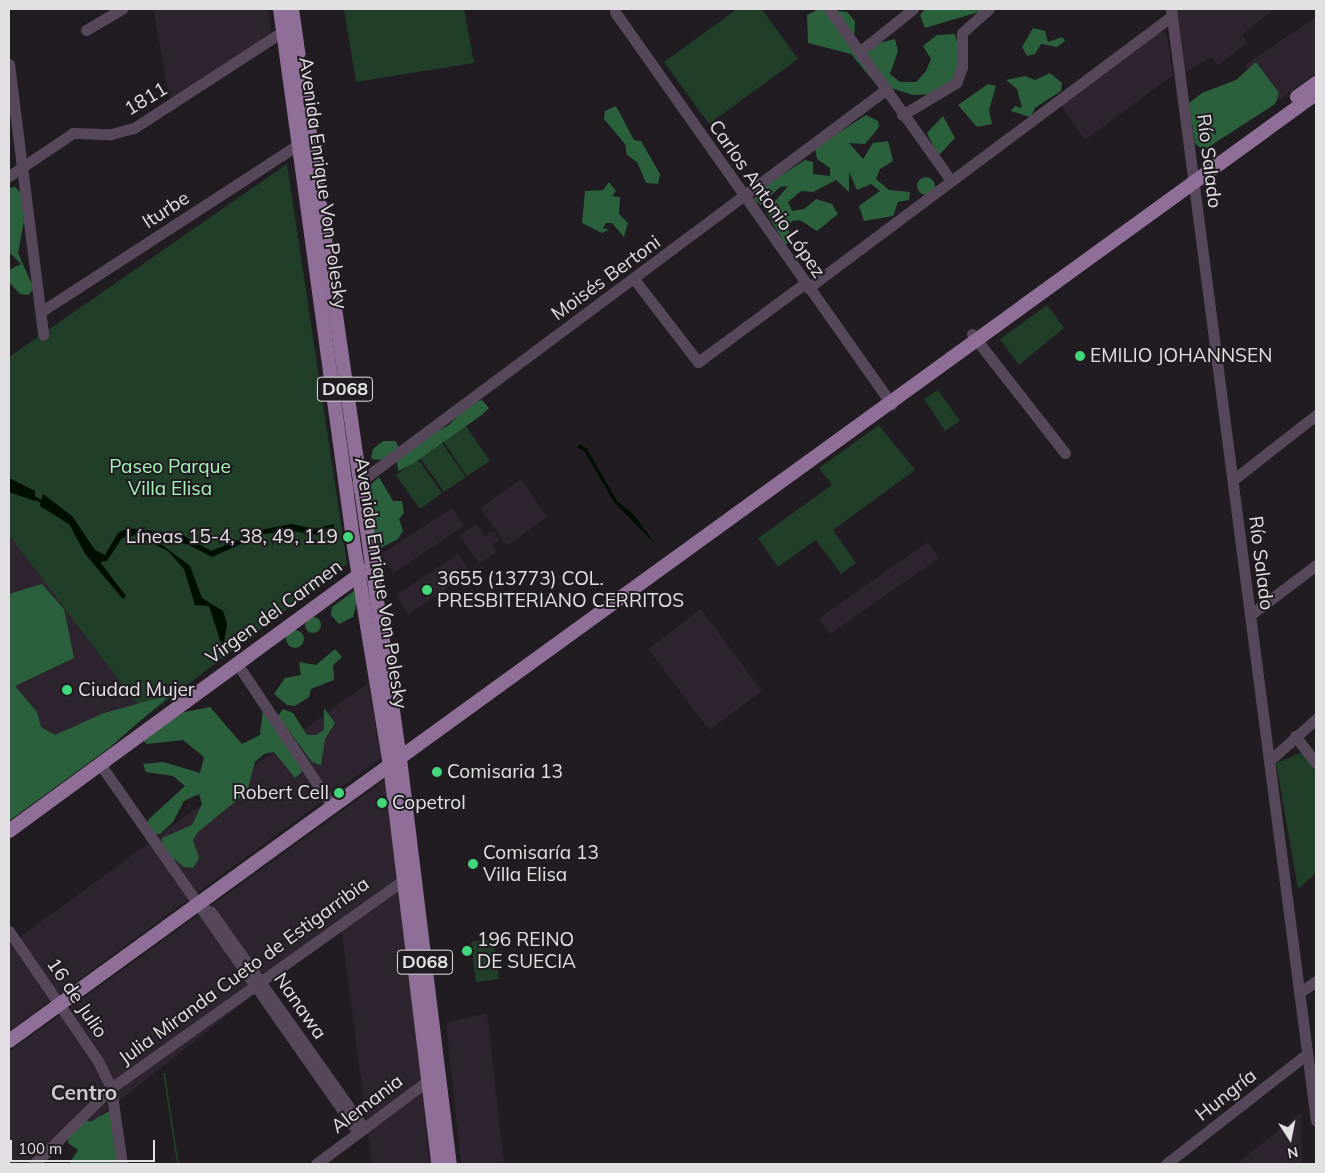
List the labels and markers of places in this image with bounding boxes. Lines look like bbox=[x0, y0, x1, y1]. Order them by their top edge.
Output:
place label: EMILIO JOHANNSEN bbox=[1090, 345, 1272, 367]
marker: EMILIO JOHANNSEN bbox=[1074, 350, 1086, 362]
place label: Líneas 15-4, 38, 49, 119 bbox=[126, 526, 338, 548]
marker: Líneas 15-4, 38, 49, 119 bbox=[342, 531, 354, 543]
place label: 3655 (13773) COL. PRESBITERIANO CERRITOS bbox=[437, 568, 684, 612]
marker: 3655 (13773) COL. PRESBITERIANO CERRITOS bbox=[421, 584, 433, 596]
place label: Ciudad Mujer bbox=[78, 679, 195, 701]
marker: Ciudad Mujer bbox=[60, 683, 74, 697]
place label: Comisaria 13 bbox=[447, 761, 563, 783]
marker: Comisaria 13 bbox=[431, 766, 443, 778]
place label: Robert Cell bbox=[233, 782, 329, 804]
marker: Robert Cell bbox=[333, 787, 345, 799]
place label: Copetrol bbox=[392, 792, 466, 814]
marker: Copetrol bbox=[376, 797, 388, 809]
place label: Comisaría 13 Villa Elisa bbox=[483, 842, 599, 886]
marker: Comisaría 13 Villa Elisa bbox=[467, 858, 479, 870]
place label: 196 REINO DE SUECIA bbox=[477, 929, 576, 973]
marker: 196 REINO DE SUECIA bbox=[461, 945, 473, 957]

